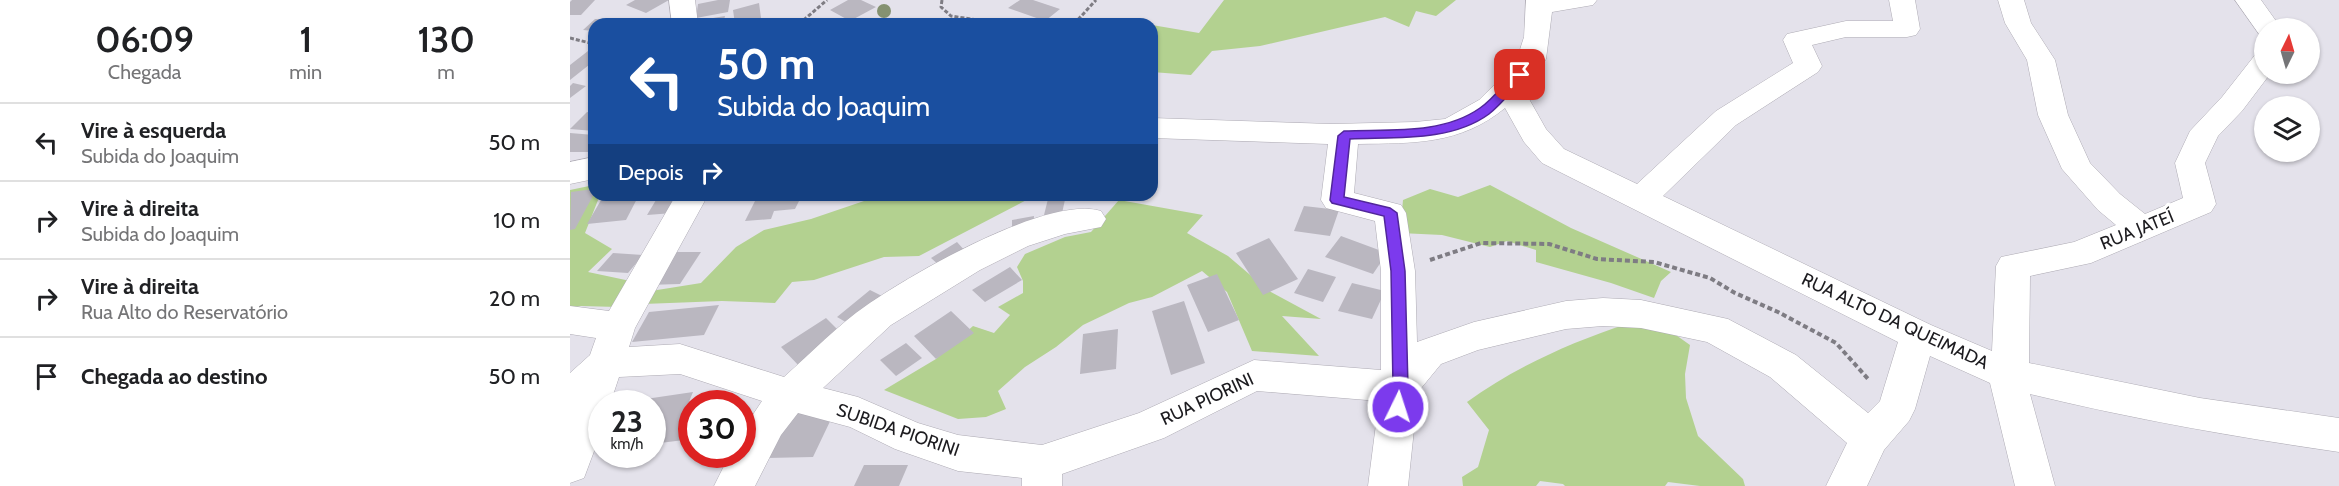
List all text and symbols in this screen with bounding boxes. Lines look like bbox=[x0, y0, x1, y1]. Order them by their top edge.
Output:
text: 06:09 bbox=[95, 17, 194, 61]
text: 1 bbox=[299, 17, 312, 61]
text: 130 bbox=[417, 17, 475, 61]
north arrow bbox=[2254, 18, 2320, 84]
map controls bbox=[2254, 18, 2320, 162]
text: 50 m bbox=[717, 38, 815, 90]
icon: left bbox=[618, 42, 696, 120]
pin bbox=[1494, 49, 1545, 100]
icon: arrive bbox=[1503, 58, 1536, 91]
text: Chegada bbox=[108, 60, 181, 84]
text: min bbox=[289, 60, 322, 84]
text: m bbox=[437, 60, 455, 84]
text: Subida do Joaquim bbox=[717, 90, 930, 123]
button: layers bbox=[2254, 96, 2320, 162]
text: Vire à esquerda bbox=[81, 117, 226, 144]
icon: left bbox=[30, 126, 63, 159]
text: 50 m bbox=[488, 129, 540, 156]
text: Subida do Joaquim bbox=[81, 144, 239, 168]
icon: right bbox=[695, 156, 728, 189]
text: Depois bbox=[618, 159, 683, 186]
text: Vire à direita bbox=[81, 195, 199, 222]
icon: right bbox=[30, 204, 63, 237]
street label: RUA JATEÍ bbox=[2097, 205, 2177, 255]
text: 10 m bbox=[493, 207, 540, 234]
text: Subida do Joaquim bbox=[81, 222, 239, 246]
street label: RUA ALTO DA QUEIMADA bbox=[1798, 268, 1992, 374]
text: Vire à direita bbox=[81, 273, 199, 300]
icon: right bbox=[30, 282, 63, 315]
text: 20 m bbox=[489, 285, 540, 312]
text: Rua Alto do Reservatório bbox=[81, 300, 288, 324]
icon: arrive bbox=[30, 360, 63, 393]
text: Chegada ao destino bbox=[81, 363, 267, 390]
text: 50 m bbox=[488, 363, 540, 390]
street label: RUA PIORINI bbox=[1157, 368, 1257, 430]
position arrow bbox=[1366, 375, 1430, 439]
speed limit sign: 30 bbox=[678, 390, 756, 468]
street label: SUBIDA PIORINI bbox=[834, 399, 962, 461]
text: 23 bbox=[611, 403, 643, 440]
text: km/h bbox=[611, 435, 643, 453]

